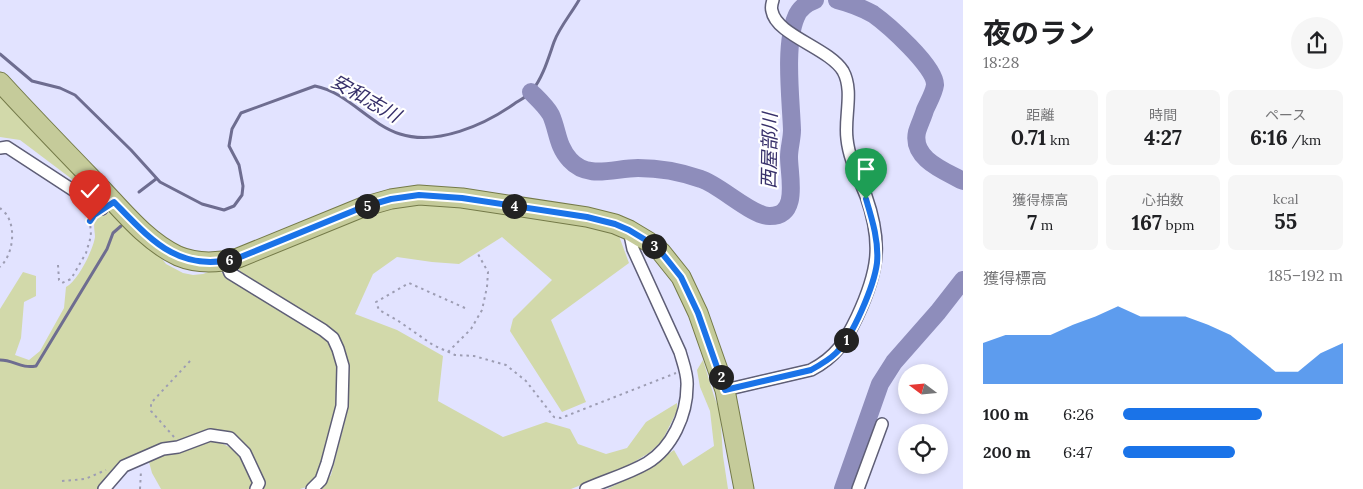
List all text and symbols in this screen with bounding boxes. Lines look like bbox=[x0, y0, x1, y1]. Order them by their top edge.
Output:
text: 夜のラン bbox=[983, 15, 1095, 51]
button: share bbox=[1291, 17, 1343, 69]
text: 18:28 bbox=[983, 52, 1019, 72]
water label: 安和志川 bbox=[327, 69, 407, 128]
text: 距離 bbox=[1026, 106, 1054, 124]
text: 時間 bbox=[1149, 106, 1177, 124]
text: ペース bbox=[1265, 106, 1306, 124]
water label: 西屋部川 bbox=[756, 111, 782, 189]
text: 0.71 bbox=[1011, 124, 1046, 151]
text: 4:27 bbox=[1144, 124, 1182, 151]
text: 6:16 bbox=[1250, 124, 1288, 151]
text: km bbox=[1046, 131, 1070, 149]
text: /km bbox=[1288, 131, 1321, 149]
pin bbox=[845, 148, 887, 199]
icon: arrive bbox=[852, 155, 880, 183]
pin bbox=[69, 170, 111, 221]
icon: check bbox=[76, 177, 104, 205]
text: kcal bbox=[1273, 190, 1299, 208]
text: 獲得標高 bbox=[1012, 191, 1068, 209]
text: 心拍数 bbox=[1142, 191, 1184, 209]
pin: 5 bbox=[354, 194, 380, 218]
pin: 4 bbox=[502, 194, 526, 218]
text: 5 bbox=[364, 197, 371, 215]
text: 4 bbox=[511, 197, 518, 215]
text: 55 bbox=[1274, 208, 1297, 235]
text: 7 bbox=[1027, 209, 1037, 236]
text: 167 bbox=[1131, 209, 1162, 236]
text: m bbox=[1037, 216, 1053, 234]
text: bpm bbox=[1162, 216, 1195, 234]
pin: 3 bbox=[642, 234, 666, 258]
text: 3 bbox=[651, 237, 658, 255]
pin: 6 bbox=[216, 248, 242, 272]
text: 6 bbox=[225, 251, 234, 269]
text: 185–192 m bbox=[1268, 265, 1343, 285]
text: 獲得標高 bbox=[983, 268, 1047, 288]
pin: 1 bbox=[834, 328, 858, 352]
text: 1 bbox=[844, 331, 849, 349]
pin: 2 bbox=[708, 364, 734, 390]
north arrow bbox=[898, 364, 948, 414]
map controls bbox=[898, 364, 948, 474]
text: 2 bbox=[718, 368, 725, 386]
text: 100 m bbox=[983, 404, 1029, 424]
text: 6:26 bbox=[1063, 404, 1094, 424]
button: locate bbox=[898, 424, 948, 474]
text: 200 m bbox=[983, 442, 1031, 462]
text: 6:47 bbox=[1063, 442, 1092, 462]

